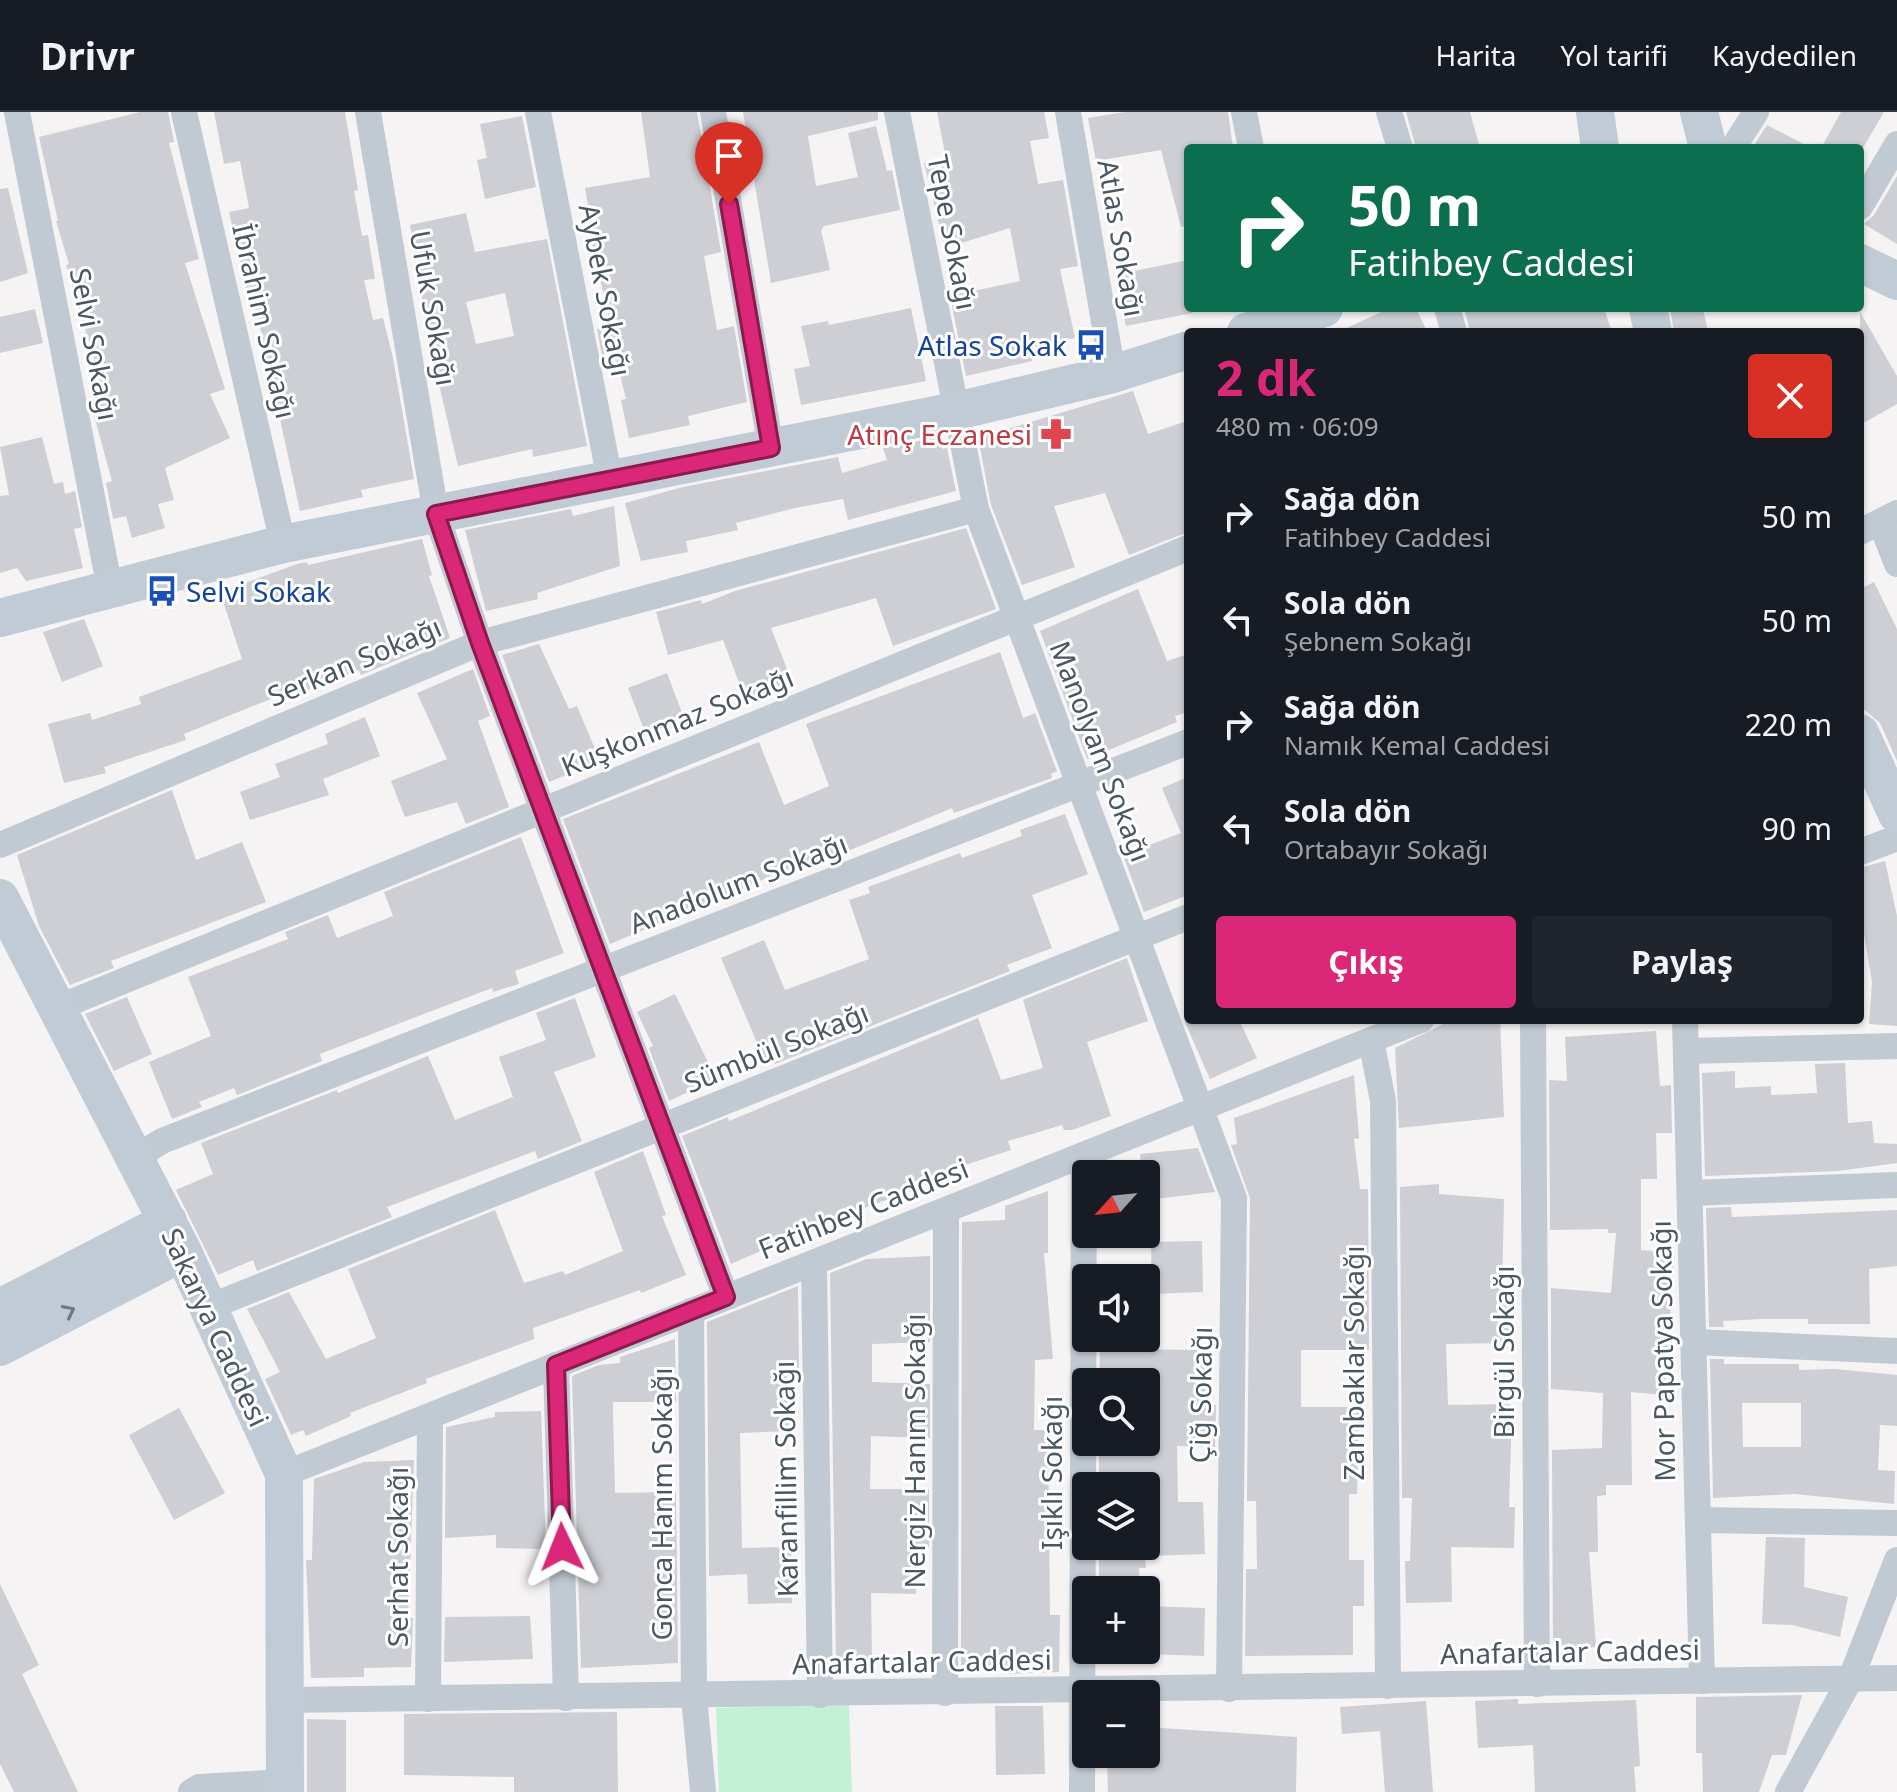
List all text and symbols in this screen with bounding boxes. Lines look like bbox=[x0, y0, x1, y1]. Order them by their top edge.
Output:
text: Drivr bbox=[40, 29, 135, 81]
text: Harita bbox=[1435, 36, 1517, 74]
text: Yol tarifi bbox=[1561, 36, 1668, 74]
text: Kaydedilen bbox=[1712, 36, 1857, 74]
pin bbox=[695, 122, 763, 204]
icon: arrive bbox=[707, 134, 751, 178]
street label: Tepe Sokağı bbox=[919, 151, 987, 313]
street label: Atlas Sokağı bbox=[1089, 156, 1155, 320]
text: 50 m bbox=[1348, 166, 1481, 242]
icon: right bbox=[1216, 176, 1320, 280]
street label: Aybek Sokağı bbox=[571, 201, 641, 379]
street label: İbrahim Sokağı bbox=[224, 220, 306, 422]
street label: Ufuk Sokağı bbox=[402, 227, 466, 389]
text: Fatihbey Caddesi bbox=[1348, 238, 1635, 287]
street label: Selvi Sokağı bbox=[62, 265, 128, 423]
place label: Atlas Sokak bbox=[917, 326, 1067, 364]
bus stop icon: Atlas Sokak bbox=[1074, 328, 1108, 362]
text: 2 dk bbox=[1216, 345, 1316, 410]
button: close bbox=[1748, 354, 1832, 438]
text: 480 m · 06:09 bbox=[1216, 408, 1379, 444]
place label: Atınç Eczanesi bbox=[847, 415, 1032, 453]
pharmacy icon: Atınç Eczanesi bbox=[1039, 417, 1073, 451]
text: Sağa dön bbox=[1284, 478, 1420, 519]
icon: right bbox=[1216, 494, 1260, 538]
text: 50 m bbox=[1762, 496, 1832, 537]
text: Fatihbey Caddesi bbox=[1284, 519, 1491, 555]
place label: Selvi Sokak bbox=[186, 572, 331, 610]
bus stop icon: Selvi Sokak bbox=[145, 574, 179, 608]
text: Sola dön bbox=[1284, 582, 1411, 623]
icon: left bbox=[1216, 598, 1260, 642]
text: 50 m bbox=[1762, 600, 1832, 641]
street label: Serkan Sokağı bbox=[261, 607, 447, 715]
text: Şebnem Sokağı bbox=[1284, 623, 1472, 659]
street label: Manolyam Sokağı bbox=[1041, 635, 1161, 867]
street label: Kuşkonmaz Sokağı bbox=[555, 657, 799, 785]
text: Sağa dön bbox=[1284, 686, 1420, 727]
icon: right bbox=[1216, 702, 1260, 746]
text: 220 m bbox=[1745, 704, 1832, 745]
text: Namık Kemal Caddesi bbox=[1284, 727, 1550, 763]
text: Sola dön bbox=[1284, 790, 1411, 831]
icon: left bbox=[1216, 806, 1260, 850]
text: 90 m bbox=[1762, 808, 1832, 849]
street label: Anadolum Sokağı bbox=[624, 824, 852, 942]
text: Ortabayır Sokağı bbox=[1284, 831, 1488, 867]
button: Çıkış bbox=[1216, 916, 1516, 1008]
button: Paylaş bbox=[1532, 916, 1832, 1008]
street label: Sümbül Sokağı bbox=[678, 993, 874, 1101]
street label: Fatihbey Caddesi bbox=[752, 1149, 974, 1267]
north arrow bbox=[1072, 1160, 1160, 1248]
map controls bbox=[1072, 1160, 1160, 1768]
street label: Mor Papatya Sokağı bbox=[1641, 1220, 1683, 1482]
street label: Sakarya Caddesi bbox=[153, 1222, 279, 1432]
street label: Zambaklar Sokağı bbox=[1334, 1246, 1372, 1480]
button: sound bbox=[1072, 1264, 1160, 1352]
street label: Birgül Sokağı bbox=[1484, 1265, 1522, 1439]
one-way arrow bbox=[61, 1306, 76, 1321]
street label: Nergiz Hanım Sokağı bbox=[895, 1313, 933, 1589]
street label: Çiğ Sokağı bbox=[1180, 1326, 1220, 1464]
street label: Karanfillim Sokağı bbox=[764, 1360, 806, 1598]
street label: Gonca Hanım Sokağı bbox=[642, 1368, 680, 1640]
button: search bbox=[1072, 1368, 1160, 1456]
street label: Işıklı Sokağı bbox=[1032, 1396, 1070, 1550]
street label: Serhat Sokağı bbox=[378, 1467, 416, 1647]
button: layers bbox=[1072, 1472, 1160, 1560]
position arrow bbox=[520, 1505, 604, 1589]
button: + bbox=[1072, 1576, 1160, 1664]
street label: Anafartalar Caddesi bbox=[1440, 1630, 1700, 1672]
street label: Anafartalar Caddesi bbox=[792, 1640, 1052, 1682]
button: − bbox=[1072, 1680, 1160, 1768]

